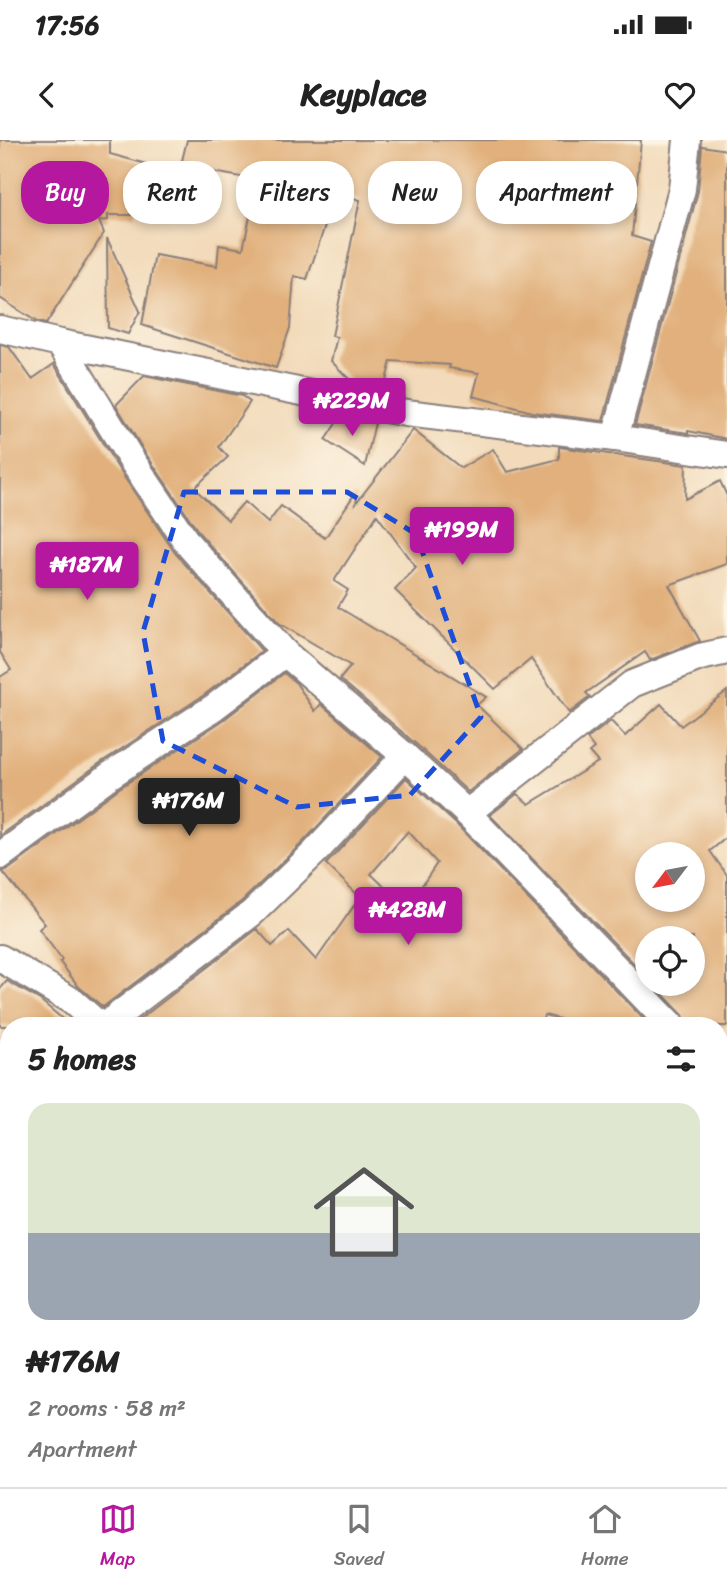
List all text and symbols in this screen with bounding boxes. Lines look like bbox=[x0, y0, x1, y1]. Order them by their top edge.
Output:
text: 17:56 bbox=[35, 2, 100, 48]
text: Keyplace bbox=[301, 66, 426, 123]
icon: back bbox=[28, 76, 66, 114]
icon: heart bbox=[661, 76, 699, 114]
chip: Buy bbox=[21, 161, 109, 224]
chip: Rent bbox=[123, 161, 222, 224]
chip: Filters bbox=[236, 161, 354, 224]
chip: New bbox=[368, 161, 462, 224]
chip: Apartment bbox=[476, 161, 637, 224]
pin: ₦229M bbox=[303, 378, 401, 438]
text: ₦229M bbox=[315, 380, 389, 421]
pin: ₦199M bbox=[413, 508, 511, 567]
text: ₦199M bbox=[426, 509, 498, 550]
pin: ₦187M bbox=[38, 542, 136, 602]
text: ₦187M bbox=[52, 544, 122, 585]
pin: ₦176M bbox=[140, 778, 238, 838]
text: ₦176M bbox=[154, 780, 224, 821]
north arrow bbox=[635, 842, 705, 912]
map controls bbox=[635, 842, 705, 996]
pin: ₦428M bbox=[359, 888, 457, 947]
text: ₦428M bbox=[370, 889, 446, 930]
button: locate bbox=[635, 926, 705, 996]
text: 5 homes bbox=[28, 1032, 136, 1086]
icon: filters bbox=[662, 1040, 700, 1078]
icon: home bbox=[301, 1149, 427, 1275]
text: ₦176M bbox=[28, 1334, 119, 1388]
text: 2 rooms · 58 m² bbox=[28, 1388, 186, 1429]
text: Apartment bbox=[28, 1429, 137, 1470]
tab: Map bbox=[99, 1500, 137, 1575]
tab: Saved bbox=[334, 1500, 384, 1575]
tab: Home bbox=[581, 1500, 628, 1575]

